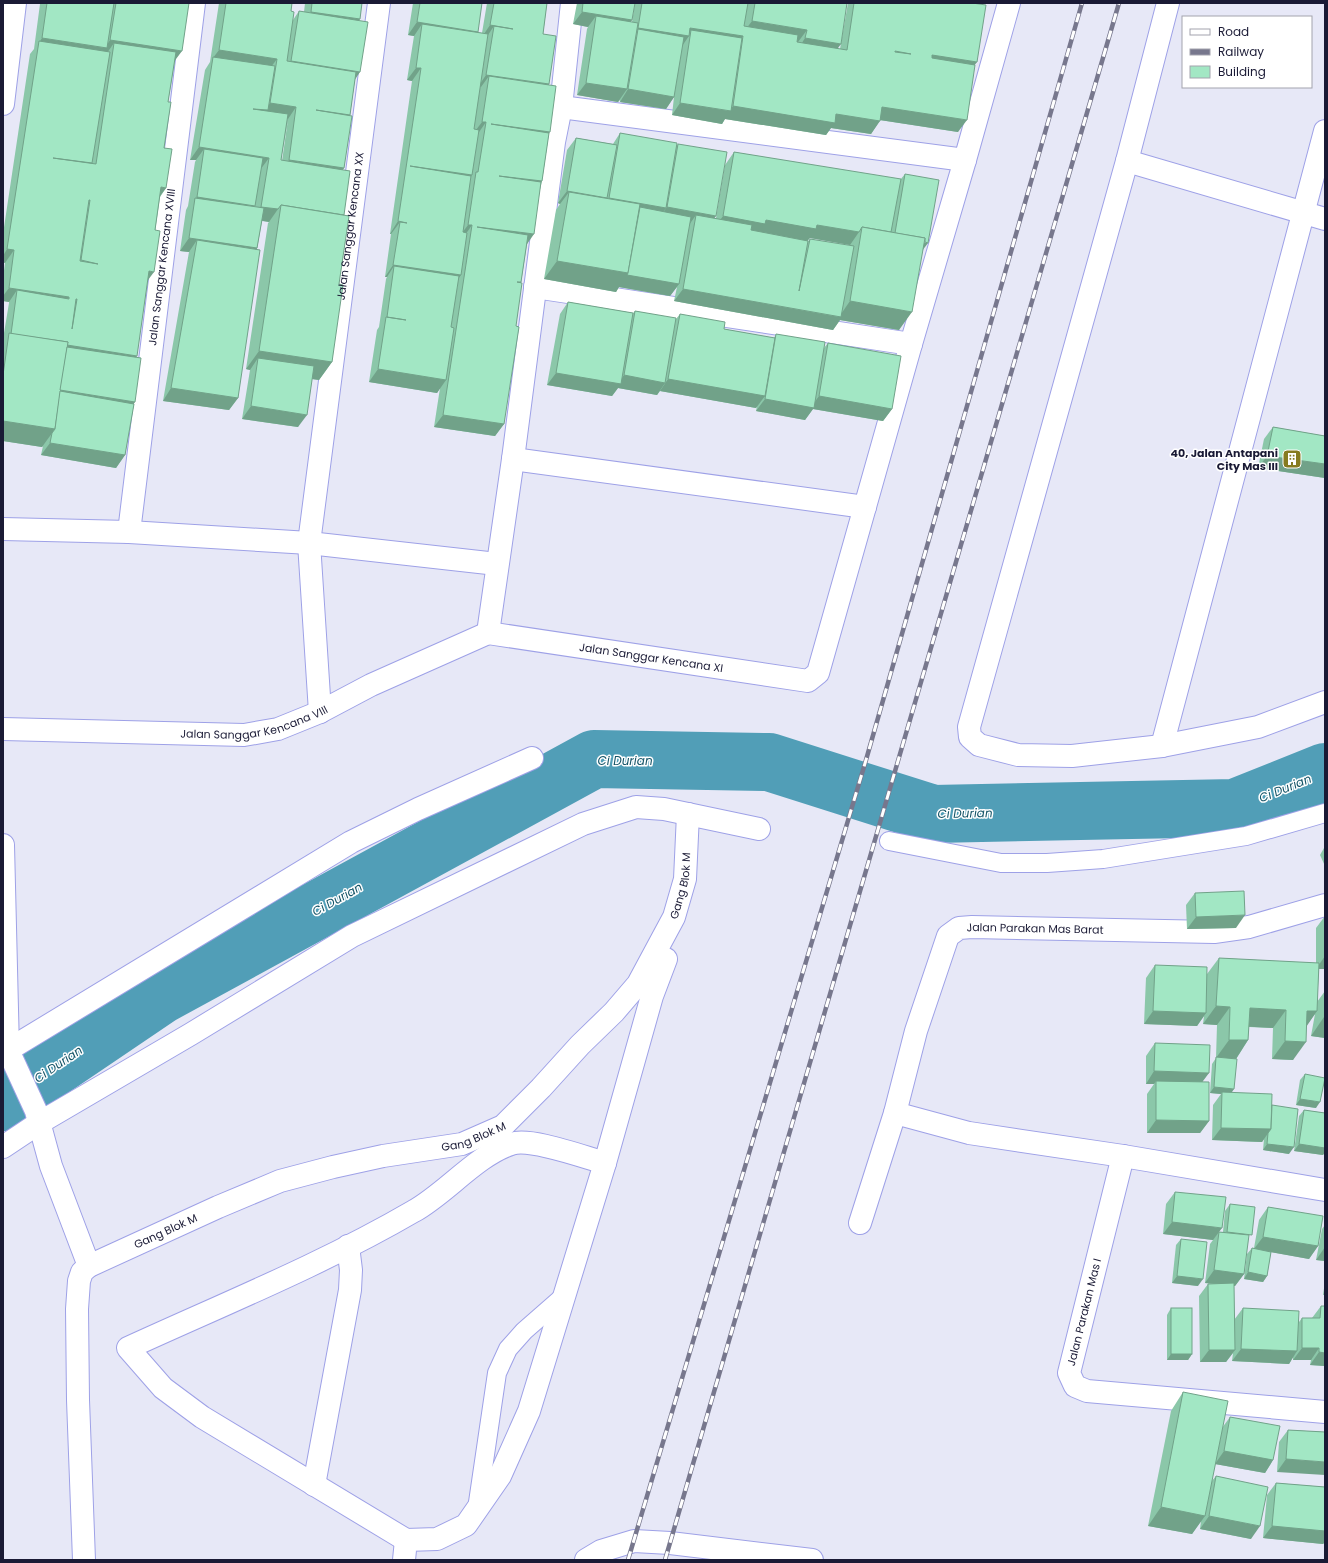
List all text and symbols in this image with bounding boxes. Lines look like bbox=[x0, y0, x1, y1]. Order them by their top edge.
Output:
legend bbox=[1182, 16, 1312, 88]
text: Road bbox=[1218, 23, 1249, 40]
text: Railway bbox=[1218, 43, 1264, 60]
text: Building bbox=[1218, 63, 1266, 80]
street label: Jalan Sanggar Kencana XX bbox=[333, 151, 368, 301]
street label: Jalan Sanggar Kencana XVIII bbox=[144, 188, 179, 346]
place label: 40, Jalan Antapani City Mas III bbox=[1171, 445, 1278, 474]
building icon: 40, Jalan Antapani City Mas III bbox=[1281, 448, 1303, 470]
street label: Jalan Sanggar Kencana XI bbox=[578, 639, 724, 676]
street label: Jalan Sanggar Kencana VIII bbox=[180, 701, 331, 743]
water label: Ci Durian bbox=[597, 752, 653, 769]
water label: Ci Durian bbox=[1256, 770, 1314, 806]
water label: Ci Durian bbox=[937, 804, 993, 822]
street label: Gang Blok M bbox=[666, 852, 694, 921]
water label: Ci Durian bbox=[309, 878, 365, 920]
street label: Jalan Parakan Mas Barat bbox=[966, 919, 1104, 938]
water label: Ci Durian bbox=[30, 1042, 86, 1086]
street label: Gang Blok M bbox=[440, 1118, 508, 1155]
street label: Gang Blok M bbox=[131, 1210, 200, 1252]
street label: Jalan Parakan Mas I bbox=[1063, 1257, 1105, 1367]

